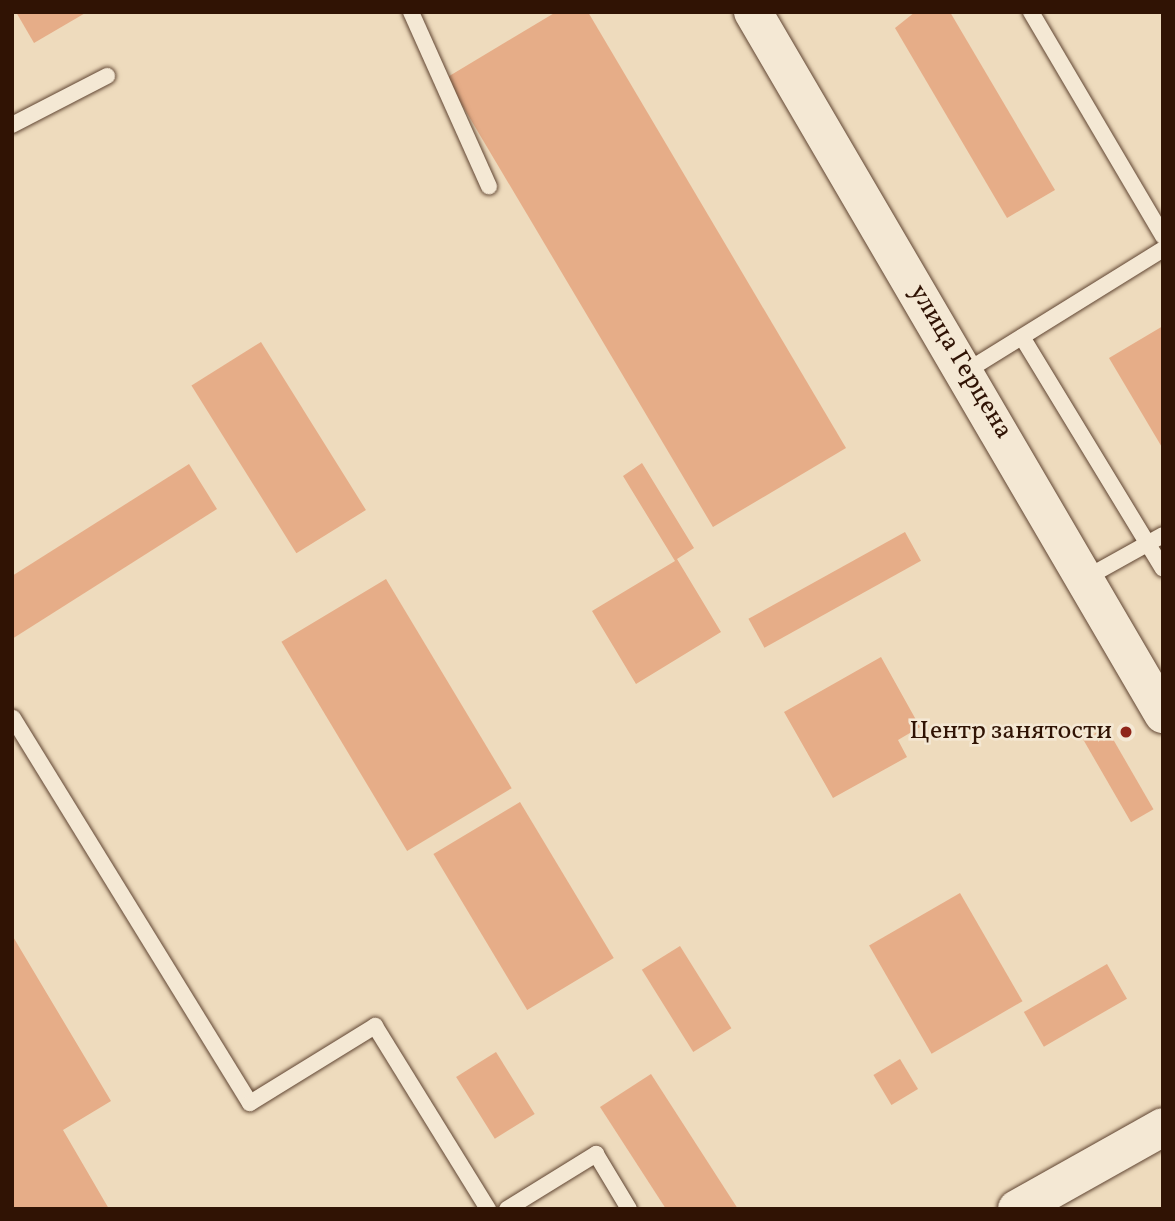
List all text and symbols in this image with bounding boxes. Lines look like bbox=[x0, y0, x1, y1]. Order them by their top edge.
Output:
street label: улица Герцена bbox=[902, 279, 1018, 445]
place label: Центр занятости bbox=[909, 716, 1112, 748]
marker: Центр занятости bbox=[1118, 724, 1134, 740]

